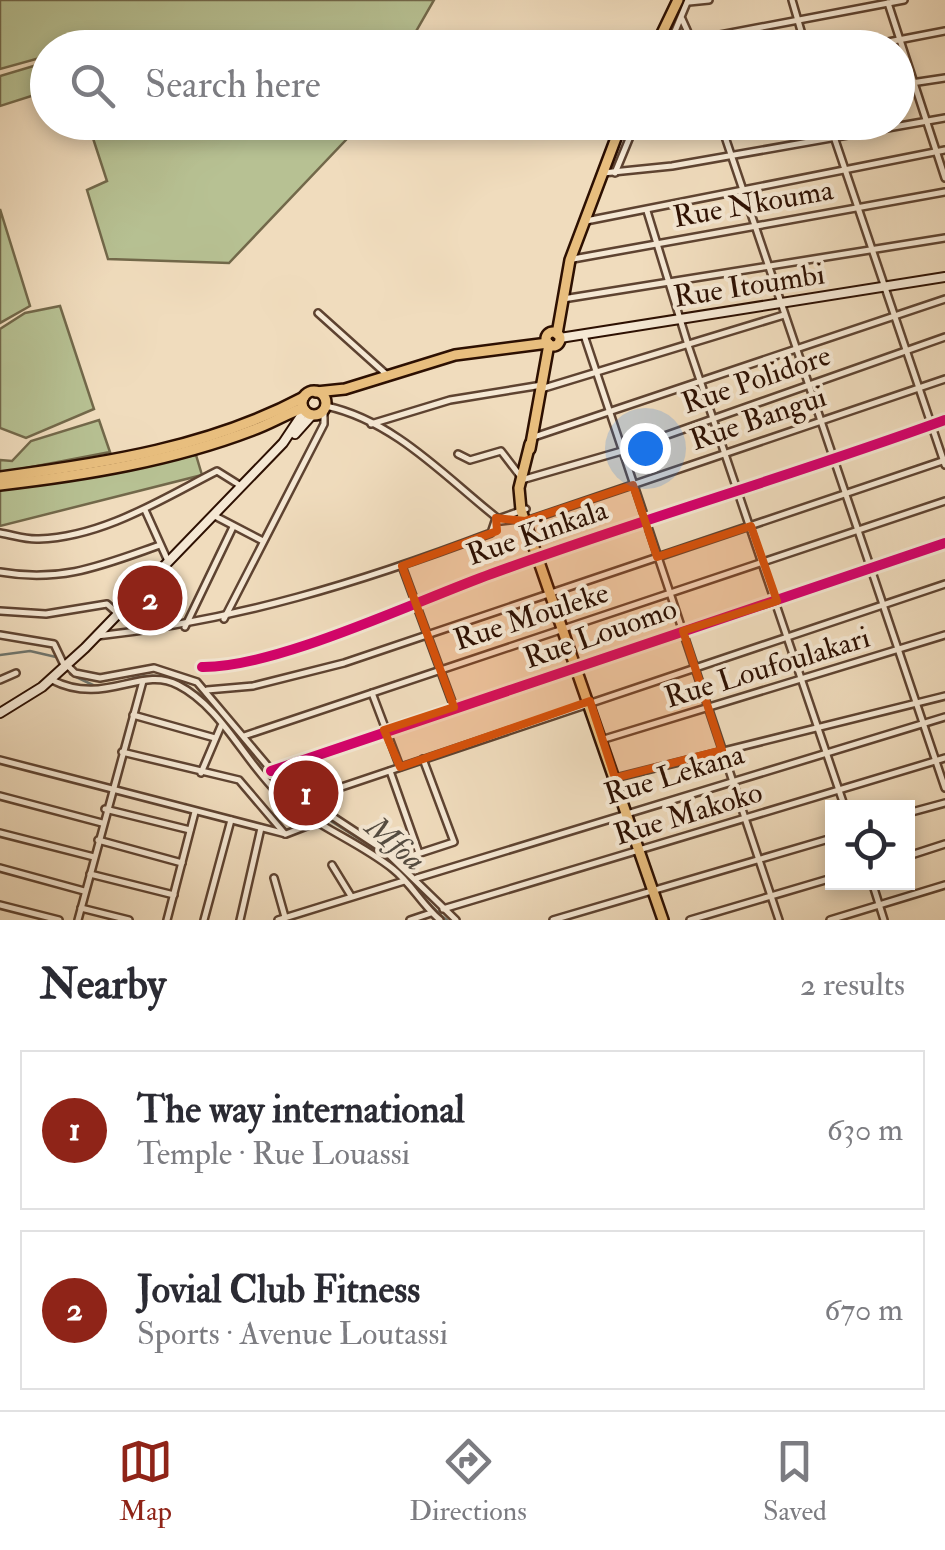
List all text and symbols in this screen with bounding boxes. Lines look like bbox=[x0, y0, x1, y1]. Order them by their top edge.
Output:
search box bbox=[30, 30, 915, 140]
icon: search bbox=[65, 58, 120, 113]
text: Search here bbox=[145, 61, 321, 109]
street label: Rue Nkouma bbox=[670, 171, 837, 236]
street label: Rue Itoumbi bbox=[671, 255, 827, 316]
street label: Rue Polidore bbox=[677, 337, 835, 422]
street label: Rue Bangui bbox=[685, 378, 831, 459]
your location bbox=[620, 423, 671, 474]
street label: Rue Kinkala bbox=[462, 491, 613, 574]
pin: 2 bbox=[118, 560, 182, 636]
street label: Rue Mouleke bbox=[449, 574, 613, 659]
street label: Rue Louomo bbox=[519, 590, 682, 677]
street label: Rue Loufoulakari bbox=[660, 619, 874, 716]
street label: Rue Lekana bbox=[600, 736, 749, 813]
pin: 1 bbox=[274, 756, 338, 830]
street label: Rue Makoko bbox=[610, 773, 767, 854]
map controls bbox=[825, 800, 915, 890]
button: locate bbox=[825, 800, 915, 890]
water label: Mfoa bbox=[356, 806, 433, 880]
text: Nearby bbox=[40, 959, 166, 1011]
text: 2 results bbox=[800, 965, 905, 1005]
text: The way international bbox=[137, 1086, 465, 1134]
text: 1 bbox=[69, 1110, 80, 1150]
text: 630 m bbox=[827, 1110, 903, 1150]
text: Temple · Rue Louassi bbox=[137, 1134, 410, 1174]
text: Jovial Club Fitness bbox=[137, 1266, 420, 1314]
text: 2 bbox=[66, 1290, 83, 1330]
text: 670 m bbox=[824, 1290, 903, 1330]
text: Sports · Avenue Loutassi bbox=[137, 1314, 448, 1354]
tab: Map bbox=[118, 1434, 173, 1529]
tab: Directions bbox=[409, 1434, 527, 1529]
tab: Saved bbox=[763, 1434, 827, 1529]

